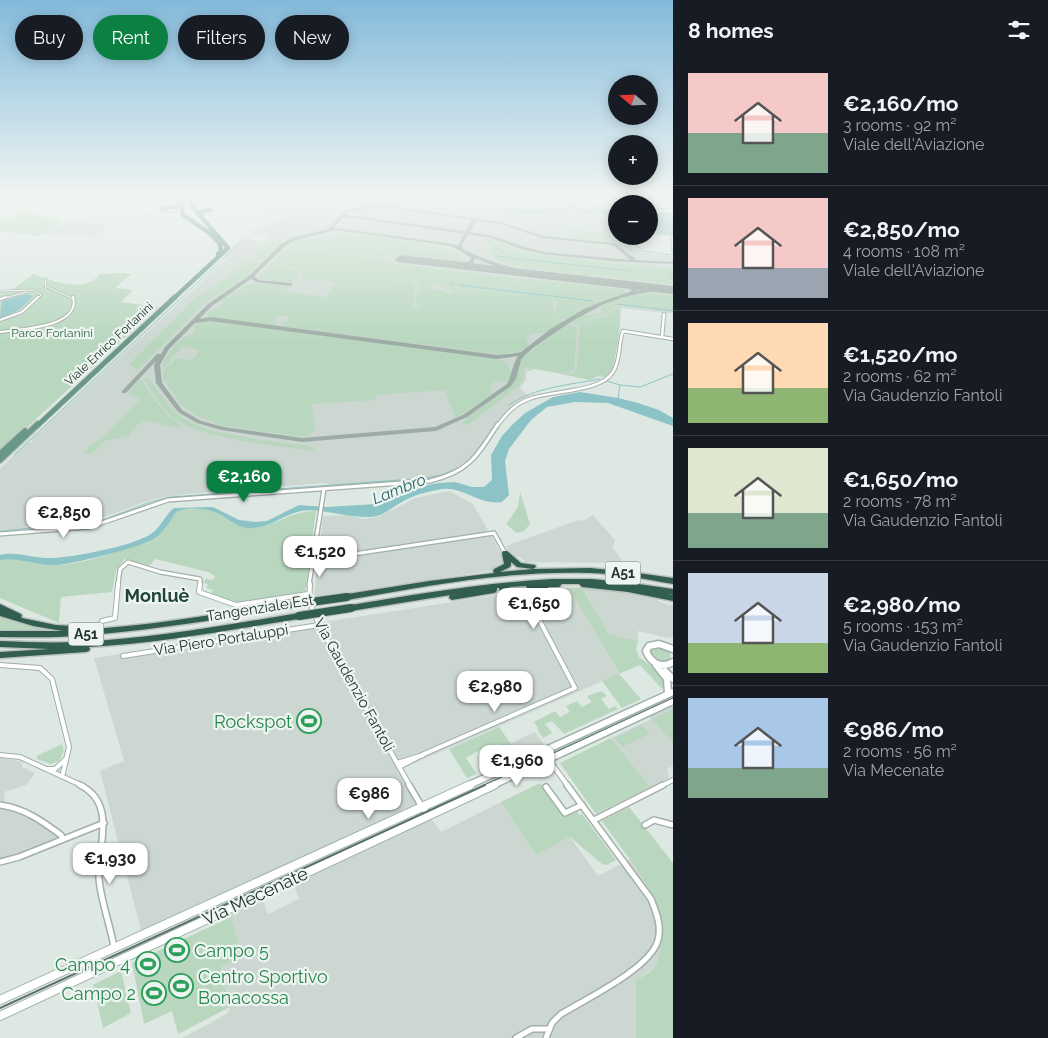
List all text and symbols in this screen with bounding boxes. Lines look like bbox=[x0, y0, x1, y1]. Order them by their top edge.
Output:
chip: Buy bbox=[15, 15, 83, 60]
chip: Rent bbox=[93, 15, 168, 60]
chip: Filters bbox=[178, 15, 265, 60]
chip: New bbox=[275, 15, 349, 60]
icon: filters bbox=[1005, 16, 1033, 44]
text: 8 homes bbox=[688, 18, 774, 43]
north arrow bbox=[608, 75, 658, 125]
map controls bbox=[608, 75, 658, 245]
text: €2,160/mo bbox=[843, 91, 959, 116]
icon: home bbox=[728, 93, 788, 153]
text: 3 rooms · 92 m² bbox=[843, 116, 956, 135]
button: + bbox=[608, 135, 658, 185]
text: Viale dell'Aviazione bbox=[843, 135, 984, 154]
button: − bbox=[608, 195, 658, 245]
text: €2,850/mo bbox=[843, 217, 960, 242]
icon: home bbox=[728, 218, 788, 278]
text: 4 rooms · 108 m² bbox=[843, 242, 965, 261]
text: Viale dell'Aviazione bbox=[843, 261, 984, 280]
street label: Viale Enrico Forlanini bbox=[62, 299, 156, 389]
park label: Parco Forlanini bbox=[11, 326, 93, 340]
text: €1,520/mo bbox=[843, 342, 957, 367]
icon: home bbox=[728, 343, 788, 403]
text: 2 rooms · 62 m² bbox=[843, 367, 956, 386]
text: Via Gaudenzio Fantoli bbox=[843, 386, 1002, 405]
pin: €2,160 bbox=[203, 460, 285, 503]
text: €2,160 bbox=[218, 467, 270, 486]
text: €1,650/mo bbox=[843, 467, 958, 492]
icon: home bbox=[728, 468, 788, 528]
water label: Lambro bbox=[369, 470, 429, 508]
text: 2 rooms · 78 m² bbox=[843, 492, 956, 511]
pin: €2,850 bbox=[23, 496, 105, 539]
text: €2,850 bbox=[37, 503, 91, 522]
text: Via Gaudenzio Fantoli bbox=[843, 511, 1002, 530]
pin: €1,520 bbox=[279, 536, 361, 578]
text: €1,520 bbox=[294, 542, 346, 561]
road number: A51 bbox=[606, 562, 640, 584]
district label: Monluè bbox=[125, 585, 190, 606]
pin: €1,650 bbox=[493, 588, 575, 630]
street label: Tangenziale Est bbox=[205, 591, 315, 625]
text: €2,980/mo bbox=[843, 592, 960, 617]
icon: home bbox=[728, 593, 788, 653]
text: €1,650 bbox=[508, 594, 560, 613]
street label: Via Gaudenzio Fantoli bbox=[310, 615, 398, 755]
text: 5 rooms · 153 m² bbox=[843, 617, 963, 636]
street label: Via Piero Portaluppi bbox=[152, 620, 290, 660]
road number: A51 bbox=[68, 622, 104, 646]
text: Via Gaudenzio Fantoli bbox=[843, 636, 1002, 655]
pin: €2,980 bbox=[454, 670, 536, 713]
text: €2,980 bbox=[468, 677, 522, 696]
sports icon: Rockspot bbox=[296, 708, 322, 734]
place label: Rockspot bbox=[214, 711, 292, 732]
text: €986/mo bbox=[843, 717, 944, 742]
icon: home bbox=[728, 718, 788, 778]
text: 2 rooms · 56 m² bbox=[843, 742, 957, 761]
pin: €1,960 bbox=[476, 744, 558, 787]
text: €1,960 bbox=[490, 751, 544, 770]
text: Via Mecenate bbox=[843, 761, 944, 780]
pin: €986 bbox=[339, 778, 399, 820]
text: €986 bbox=[348, 784, 390, 803]
pin: €1,930 bbox=[69, 842, 151, 885]
text: €1,930 bbox=[84, 849, 136, 868]
street label: Via Mecenate bbox=[199, 862, 311, 930]
sports icon: Campo 5 bbox=[164, 937, 190, 963]
place label: Campo 5 bbox=[194, 940, 269, 961]
sports icon: Campo 4 bbox=[135, 951, 161, 977]
place label: Campo 4 bbox=[55, 954, 130, 975]
place label: Centro Sportivo Bonacossa bbox=[198, 966, 328, 1008]
sports icon: Centro Sportivo Bonacossa bbox=[168, 973, 194, 999]
sports icon: Campo 2 bbox=[141, 980, 167, 1006]
place label: Campo 2 bbox=[62, 983, 136, 1004]

